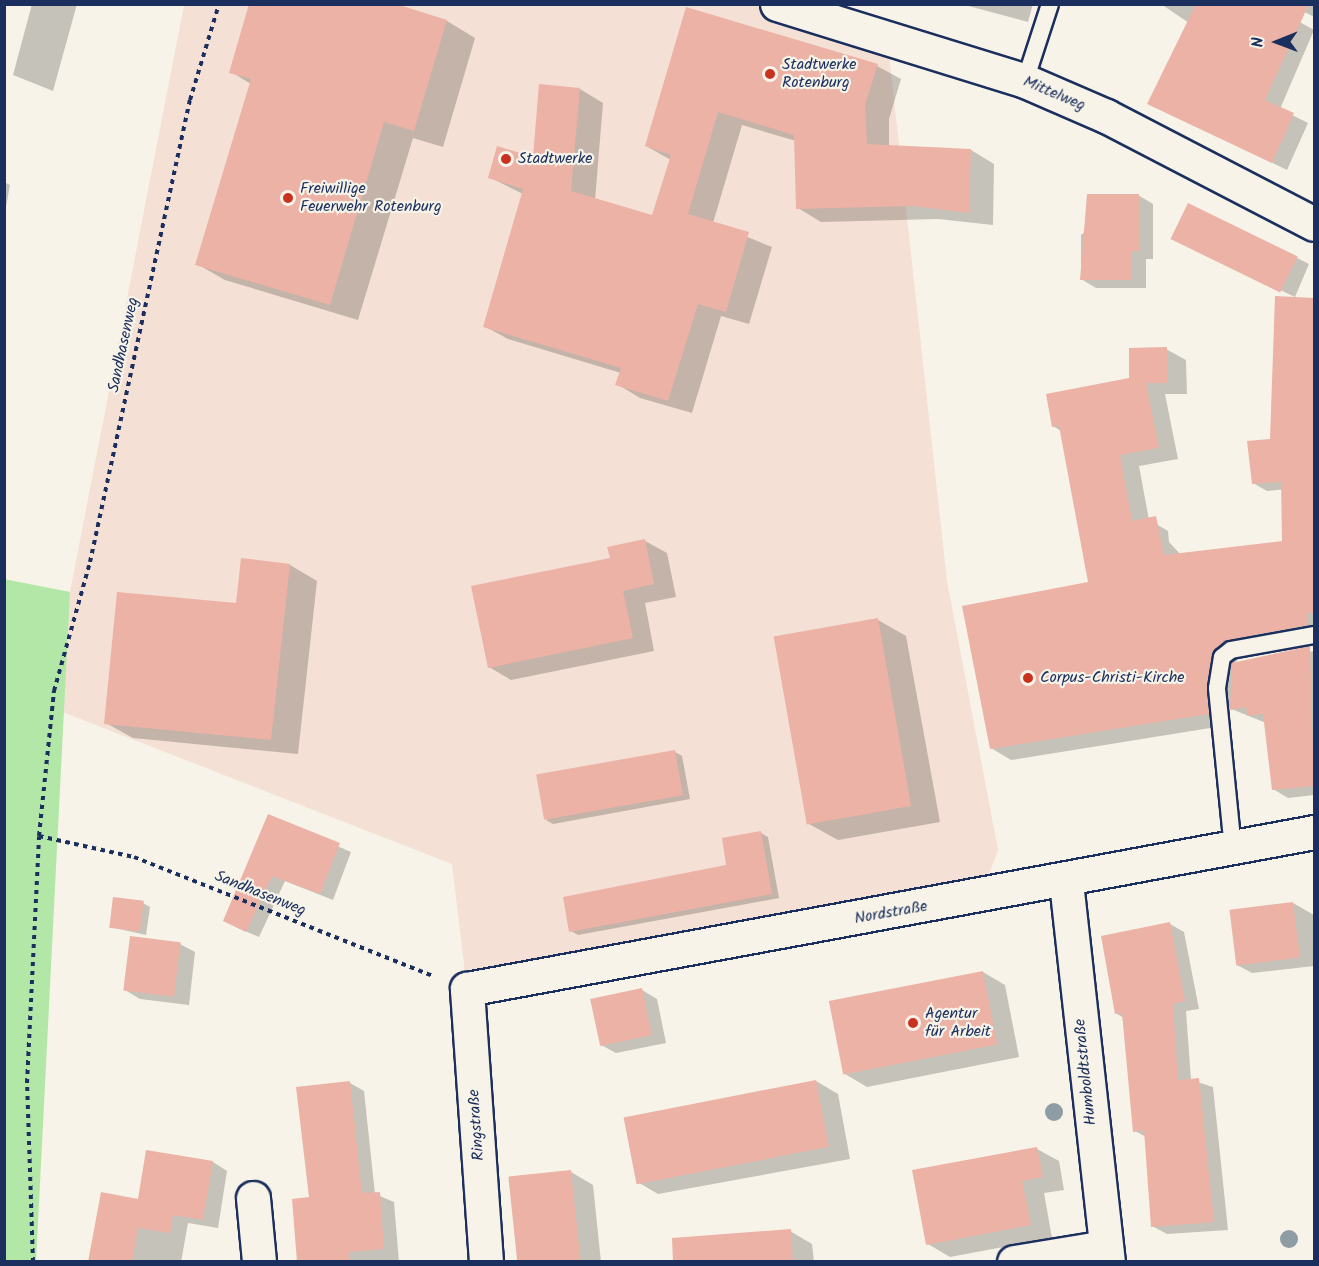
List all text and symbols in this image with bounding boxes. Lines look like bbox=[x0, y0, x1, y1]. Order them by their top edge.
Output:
north arrow bbox=[1247, 12, 1307, 72]
text: N bbox=[1246, 37, 1271, 48]
place label: Stadtwerke Rotenburg bbox=[782, 55, 856, 93]
marker: Stadtwerke Rotenburg bbox=[763, 67, 777, 81]
street label: Mittelweg bbox=[1020, 72, 1088, 116]
place label: Stadtwerke bbox=[518, 149, 592, 169]
marker: Stadtwerke bbox=[499, 152, 513, 166]
place label: Freiwillige Feuerwehr Rotenburg bbox=[300, 179, 442, 217]
marker: Freiwillige Feuerwehr Rotenburg bbox=[281, 191, 295, 205]
street label: Sandhasenweg bbox=[105, 296, 143, 394]
place label: Corpus-Christi-Kirche bbox=[1040, 668, 1185, 688]
marker: Corpus-Christi-Kirche bbox=[1021, 671, 1035, 685]
street label: Sandhasenweg bbox=[212, 867, 308, 921]
street label: Nordstraße bbox=[853, 897, 929, 929]
place label: Agentur für Arbeit bbox=[925, 1004, 991, 1042]
marker: Agentur für Arbeit bbox=[906, 1016, 920, 1030]
street label: Humboldtstraße bbox=[1071, 1018, 1101, 1126]
street label: Ringstraße bbox=[465, 1089, 489, 1161]

